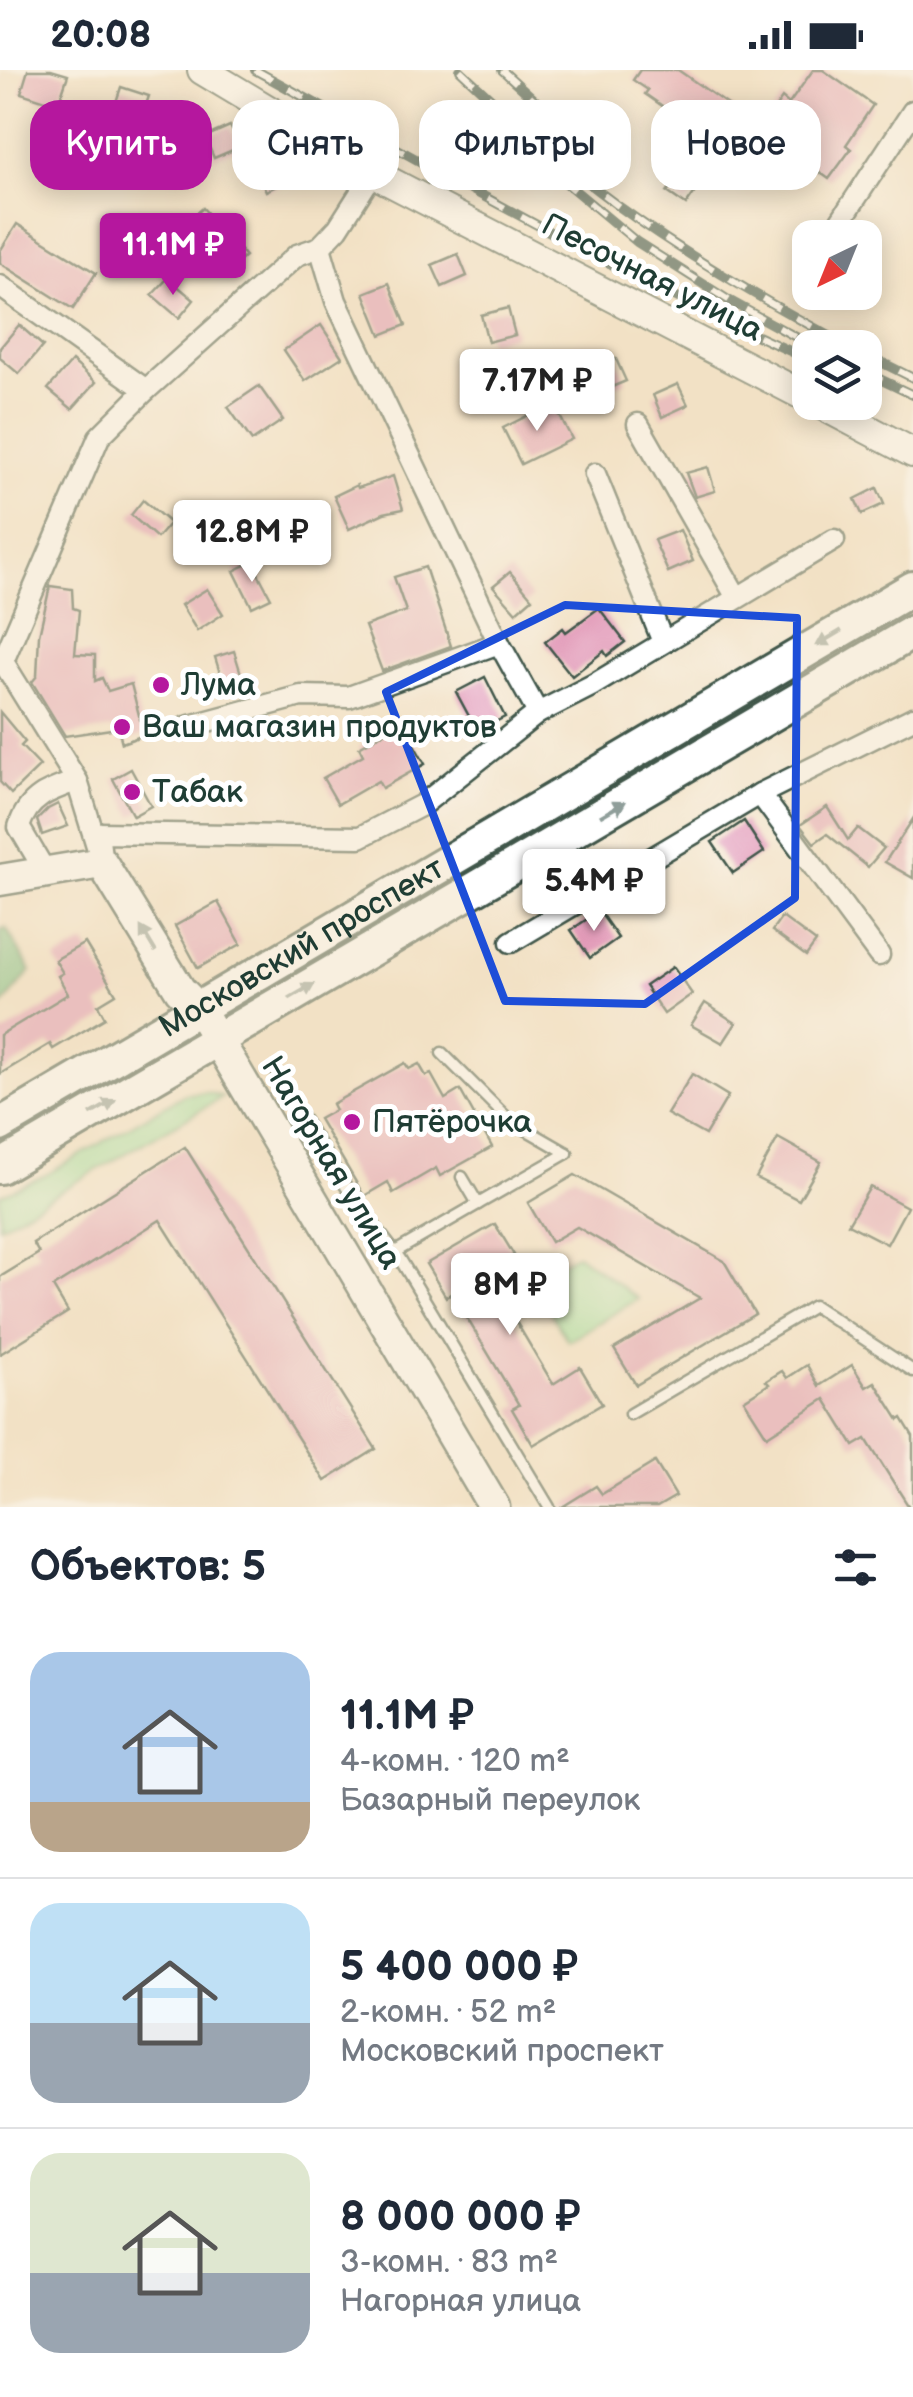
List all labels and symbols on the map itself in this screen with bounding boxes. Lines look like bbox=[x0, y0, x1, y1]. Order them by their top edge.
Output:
street label: Песочная улица bbox=[535, 206, 769, 351]
pin: 11.1M ₽ bbox=[81, 213, 265, 298]
north arrow bbox=[792, 220, 882, 310]
pin: 7.17M ₽ bbox=[445, 349, 629, 434]
pin: 12.8M ₽ bbox=[160, 500, 344, 585]
one-way arrow bbox=[815, 629, 843, 646]
place label: Лума bbox=[180, 666, 256, 705]
marker: Лума bbox=[150, 674, 172, 696]
place label: Ваш магазин продуктов bbox=[142, 708, 497, 747]
marker: Ваш магазин продуктов bbox=[111, 716, 133, 738]
place label: Табак bbox=[152, 773, 243, 812]
marker: Табак bbox=[121, 781, 143, 803]
one-way arrow bbox=[599, 801, 627, 818]
street label: Московский проспект bbox=[152, 849, 451, 1046]
pin: 5.4M ₽ bbox=[513, 849, 675, 934]
one-way arrow bbox=[140, 925, 157, 953]
one-way arrow bbox=[288, 983, 316, 1000]
street label: Нагорная улица bbox=[252, 1050, 410, 1276]
one-way arrow bbox=[88, 1099, 117, 1116]
place label: Пятёрочка bbox=[372, 1103, 532, 1142]
marker: Пятёрочка bbox=[341, 1111, 363, 1133]
pin: 8M ₽ bbox=[451, 1253, 569, 1338]

